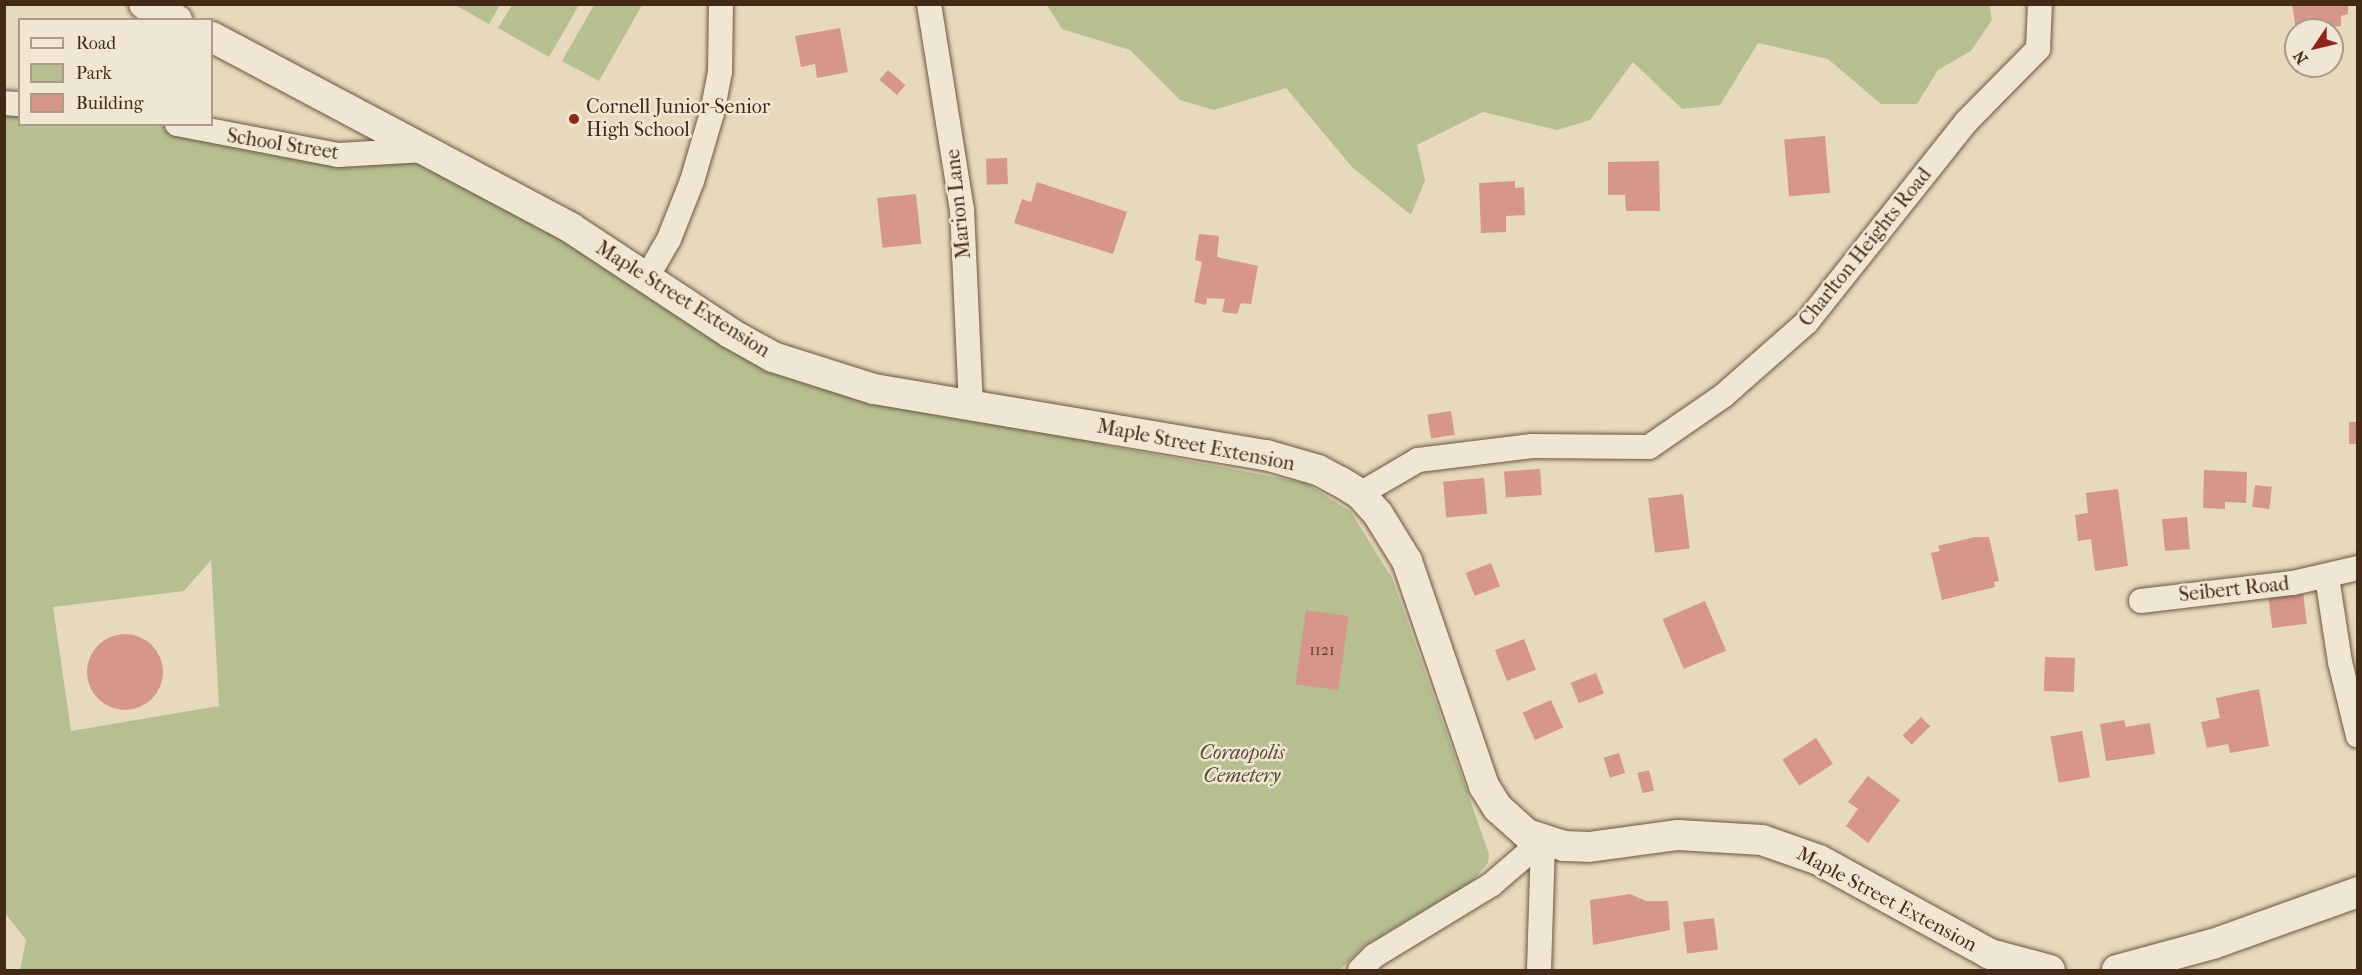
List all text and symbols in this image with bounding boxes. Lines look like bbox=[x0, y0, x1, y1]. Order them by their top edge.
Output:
legend bbox=[18, 18, 213, 126]
north arrow bbox=[2284, 18, 2344, 78]
text: Road bbox=[76, 33, 116, 54]
text: N bbox=[2289, 47, 2312, 68]
text: Park bbox=[76, 63, 112, 84]
text: Building bbox=[76, 93, 143, 114]
place label: Cornell Junior-Senior High School bbox=[586, 95, 770, 142]
marker: Cornell Junior-Senior High School bbox=[567, 112, 581, 126]
street label: School Street bbox=[225, 123, 341, 165]
street label: Marion Lane bbox=[940, 148, 976, 260]
street label: Charlton Heights Road bbox=[1794, 163, 1936, 331]
street label: Maple Street Extension bbox=[591, 236, 775, 362]
street label: Maple Street Extension bbox=[1095, 414, 1297, 476]
street label: Seibert Road bbox=[2178, 571, 2290, 607]
house number: 1121 bbox=[1309, 640, 1335, 660]
park label: Coraopolis Cemetery bbox=[1199, 741, 1285, 788]
street label: Maple Street Extension bbox=[1793, 841, 1981, 957]

